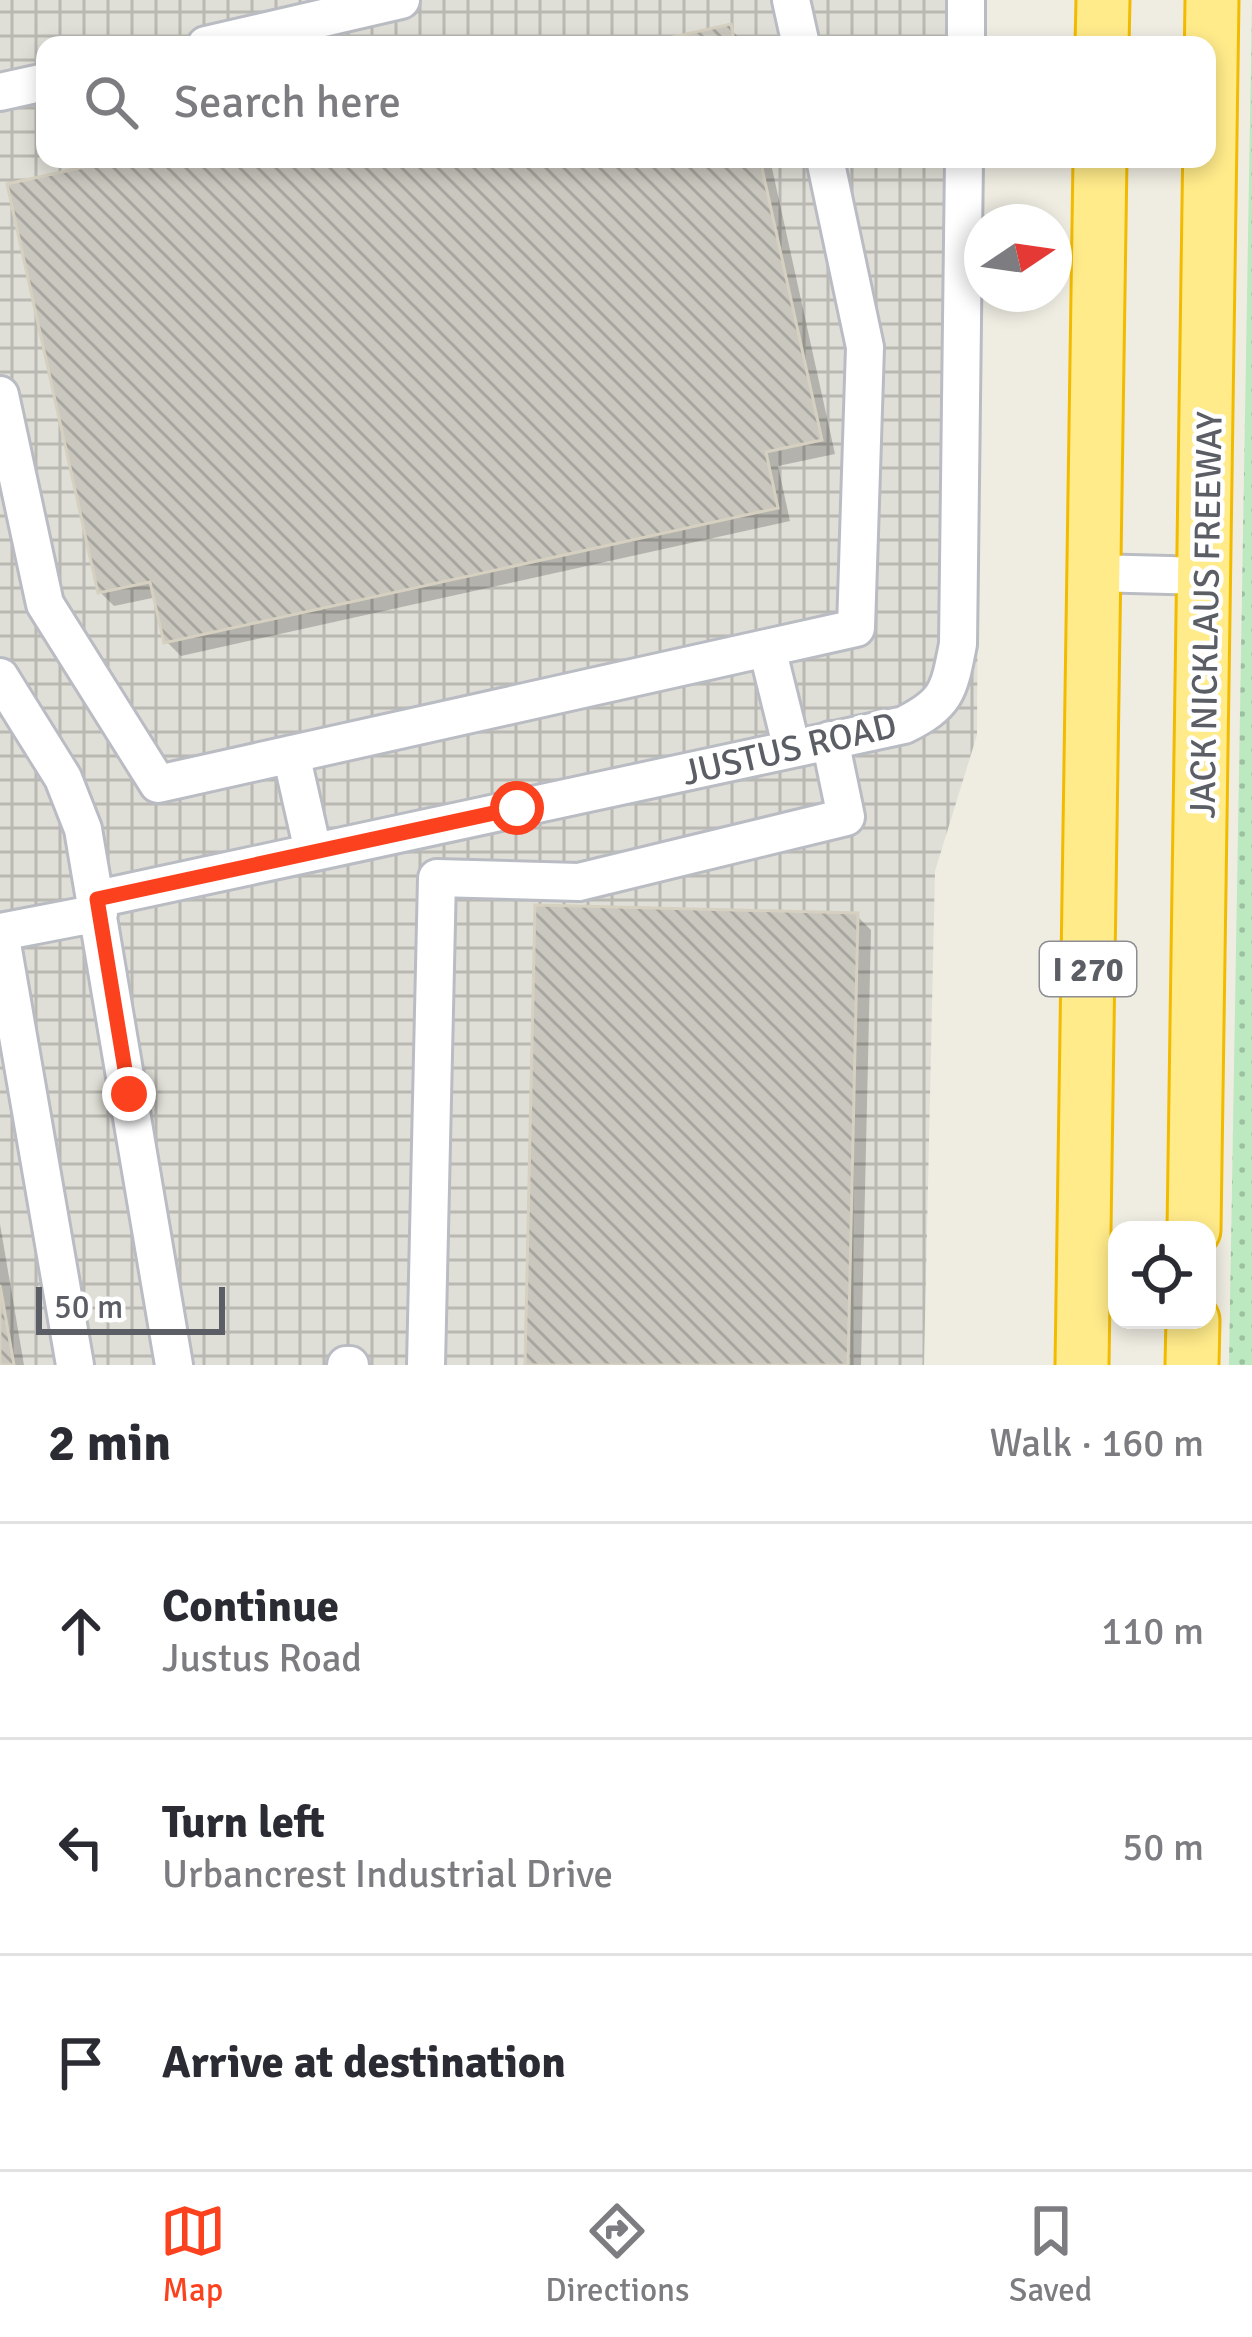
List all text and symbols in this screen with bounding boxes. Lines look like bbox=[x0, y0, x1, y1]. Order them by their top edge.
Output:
search box bbox=[36, 36, 1216, 168]
icon: search bbox=[78, 69, 144, 135]
text: Search here bbox=[174, 75, 401, 130]
north arrow bbox=[964, 204, 1072, 312]
street label: JACK NICKLAUS FREEWAY bbox=[1180, 411, 1233, 819]
street label: JUSTUS ROAD bbox=[678, 703, 901, 796]
route start bbox=[490, 781, 544, 835]
road number: I 270 bbox=[1040, 942, 1136, 996]
route end bbox=[102, 1067, 156, 1121]
map controls bbox=[1108, 1221, 1216, 1329]
button: locate bbox=[1108, 1221, 1216, 1329]
scale bar bbox=[36, 1281, 225, 1334]
text: 50 m bbox=[54, 1287, 123, 1328]
text: 2 min bbox=[48, 1412, 171, 1475]
text: Walk · 160 m bbox=[990, 1419, 1204, 1467]
text: Continue bbox=[162, 1579, 339, 1634]
icon: ahead bbox=[48, 1598, 114, 1664]
text: 110 m bbox=[1101, 1607, 1204, 1655]
text: Justus Road bbox=[162, 1634, 362, 1682]
text: Turn left bbox=[162, 1795, 325, 1850]
icon: left bbox=[48, 1814, 114, 1880]
text: 50 m bbox=[1122, 1823, 1204, 1871]
text: Urbancrest Industrial Drive bbox=[162, 1850, 613, 1898]
icon: arrive bbox=[48, 2030, 114, 2096]
text: Arrive at destination bbox=[162, 2035, 566, 2090]
tab: Map bbox=[160, 2198, 226, 2311]
tab: Directions bbox=[545, 2198, 690, 2311]
tab: Saved bbox=[1009, 2198, 1092, 2311]

